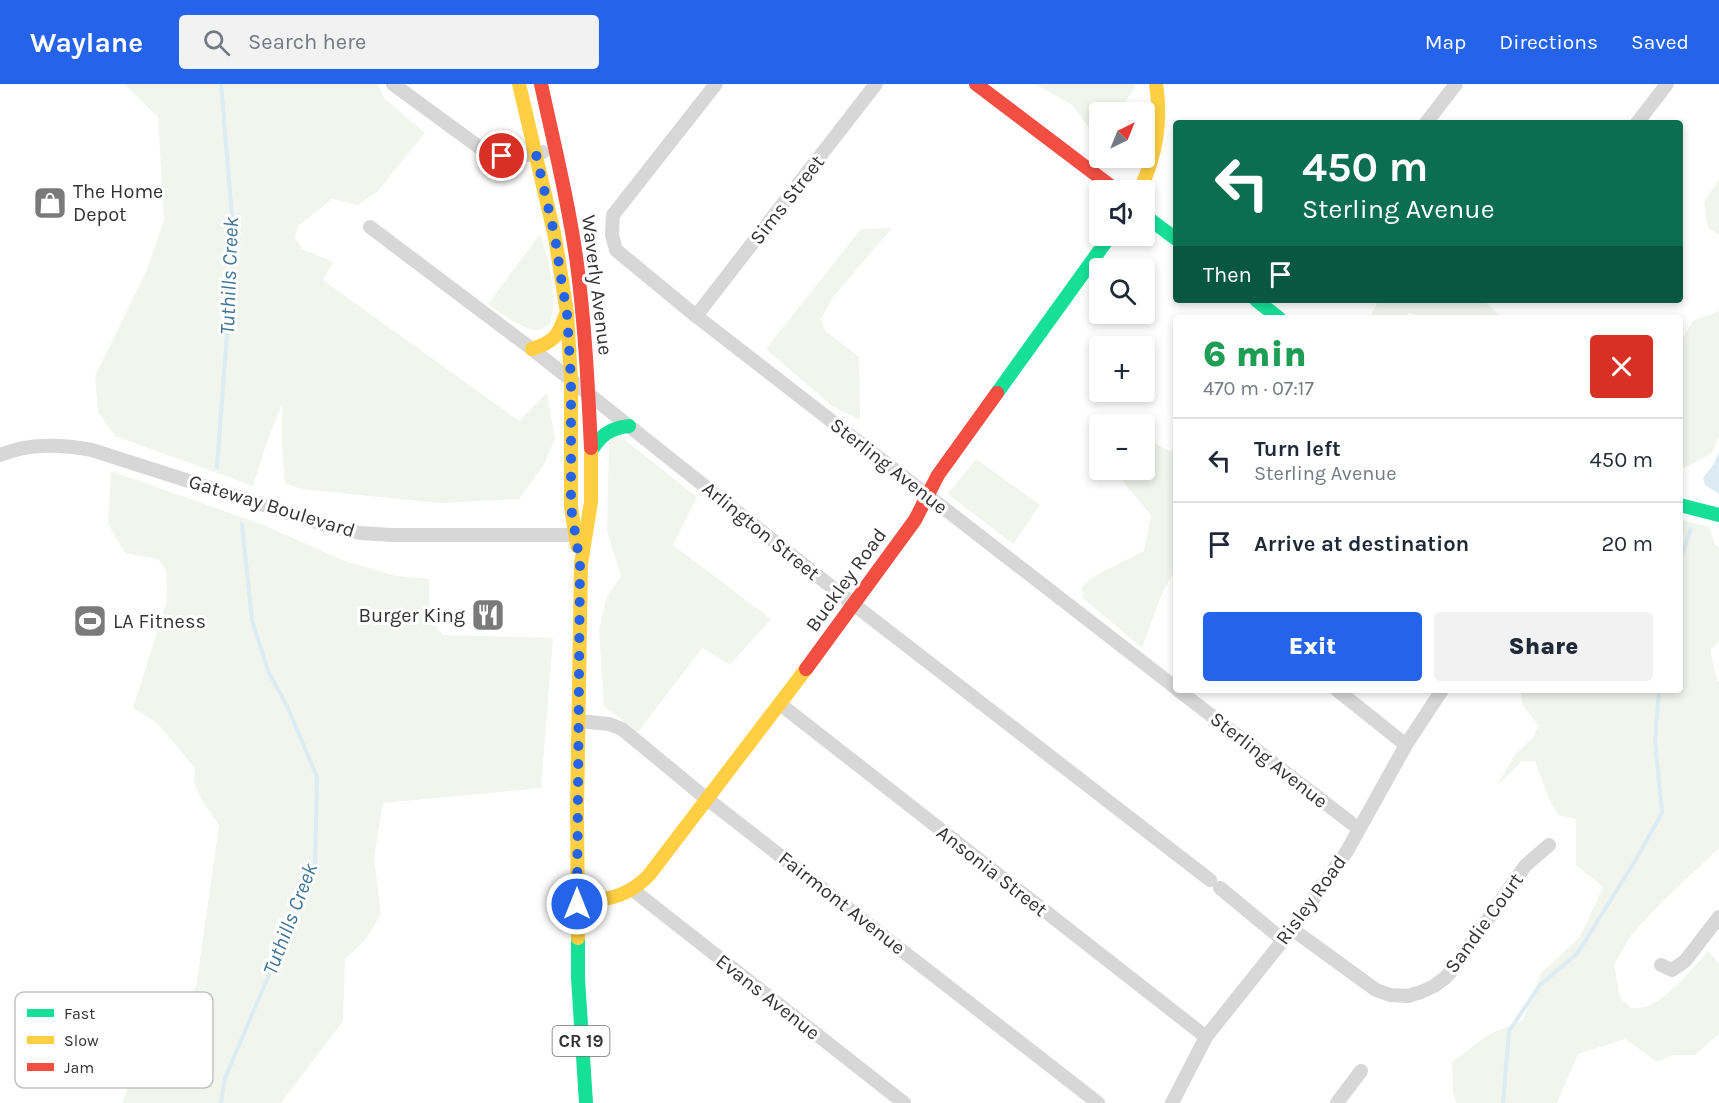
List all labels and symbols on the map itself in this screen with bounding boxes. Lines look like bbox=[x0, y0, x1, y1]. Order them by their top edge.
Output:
north arrow bbox=[1089, 102, 1155, 168]
pin bbox=[476, 130, 527, 181]
street label: Sims Street bbox=[745, 150, 829, 249]
place label: The Home Depot bbox=[73, 180, 163, 226]
shop icon: The Home Depot bbox=[32, 185, 68, 221]
street label: Waverly Avenue bbox=[577, 213, 617, 357]
water label: Tuthills Creek bbox=[215, 216, 243, 335]
street label: Sterling Avenue bbox=[826, 413, 952, 519]
street label: Gateway Boulevard bbox=[186, 470, 358, 542]
street label: Arlington Street bbox=[698, 477, 824, 585]
street label: Buckley Road bbox=[801, 524, 891, 636]
restaurant icon: Burger King bbox=[470, 597, 506, 633]
sports icon: LA Fitness bbox=[72, 603, 108, 639]
place label: Burger King bbox=[359, 604, 465, 627]
place label: LA Fitness bbox=[113, 610, 206, 633]
street label: Sterling Avenue bbox=[1206, 707, 1332, 813]
street label: Ansonia Street bbox=[932, 821, 1052, 922]
street label: Fairmont Avenue bbox=[774, 847, 910, 959]
street label: Risley Road bbox=[1271, 851, 1351, 949]
water label: Tuthills Creek bbox=[258, 859, 322, 978]
street label: Sandie Court bbox=[1440, 868, 1528, 978]
position arrow bbox=[545, 872, 609, 936]
street label: Evans Avenue bbox=[711, 949, 825, 1045]
legend bbox=[15, 992, 213, 1088]
text: Fast bbox=[64, 1004, 95, 1023]
road number: CR 19 bbox=[552, 1026, 610, 1056]
text: Slow bbox=[64, 1031, 99, 1050]
text: Jam bbox=[64, 1058, 94, 1077]

